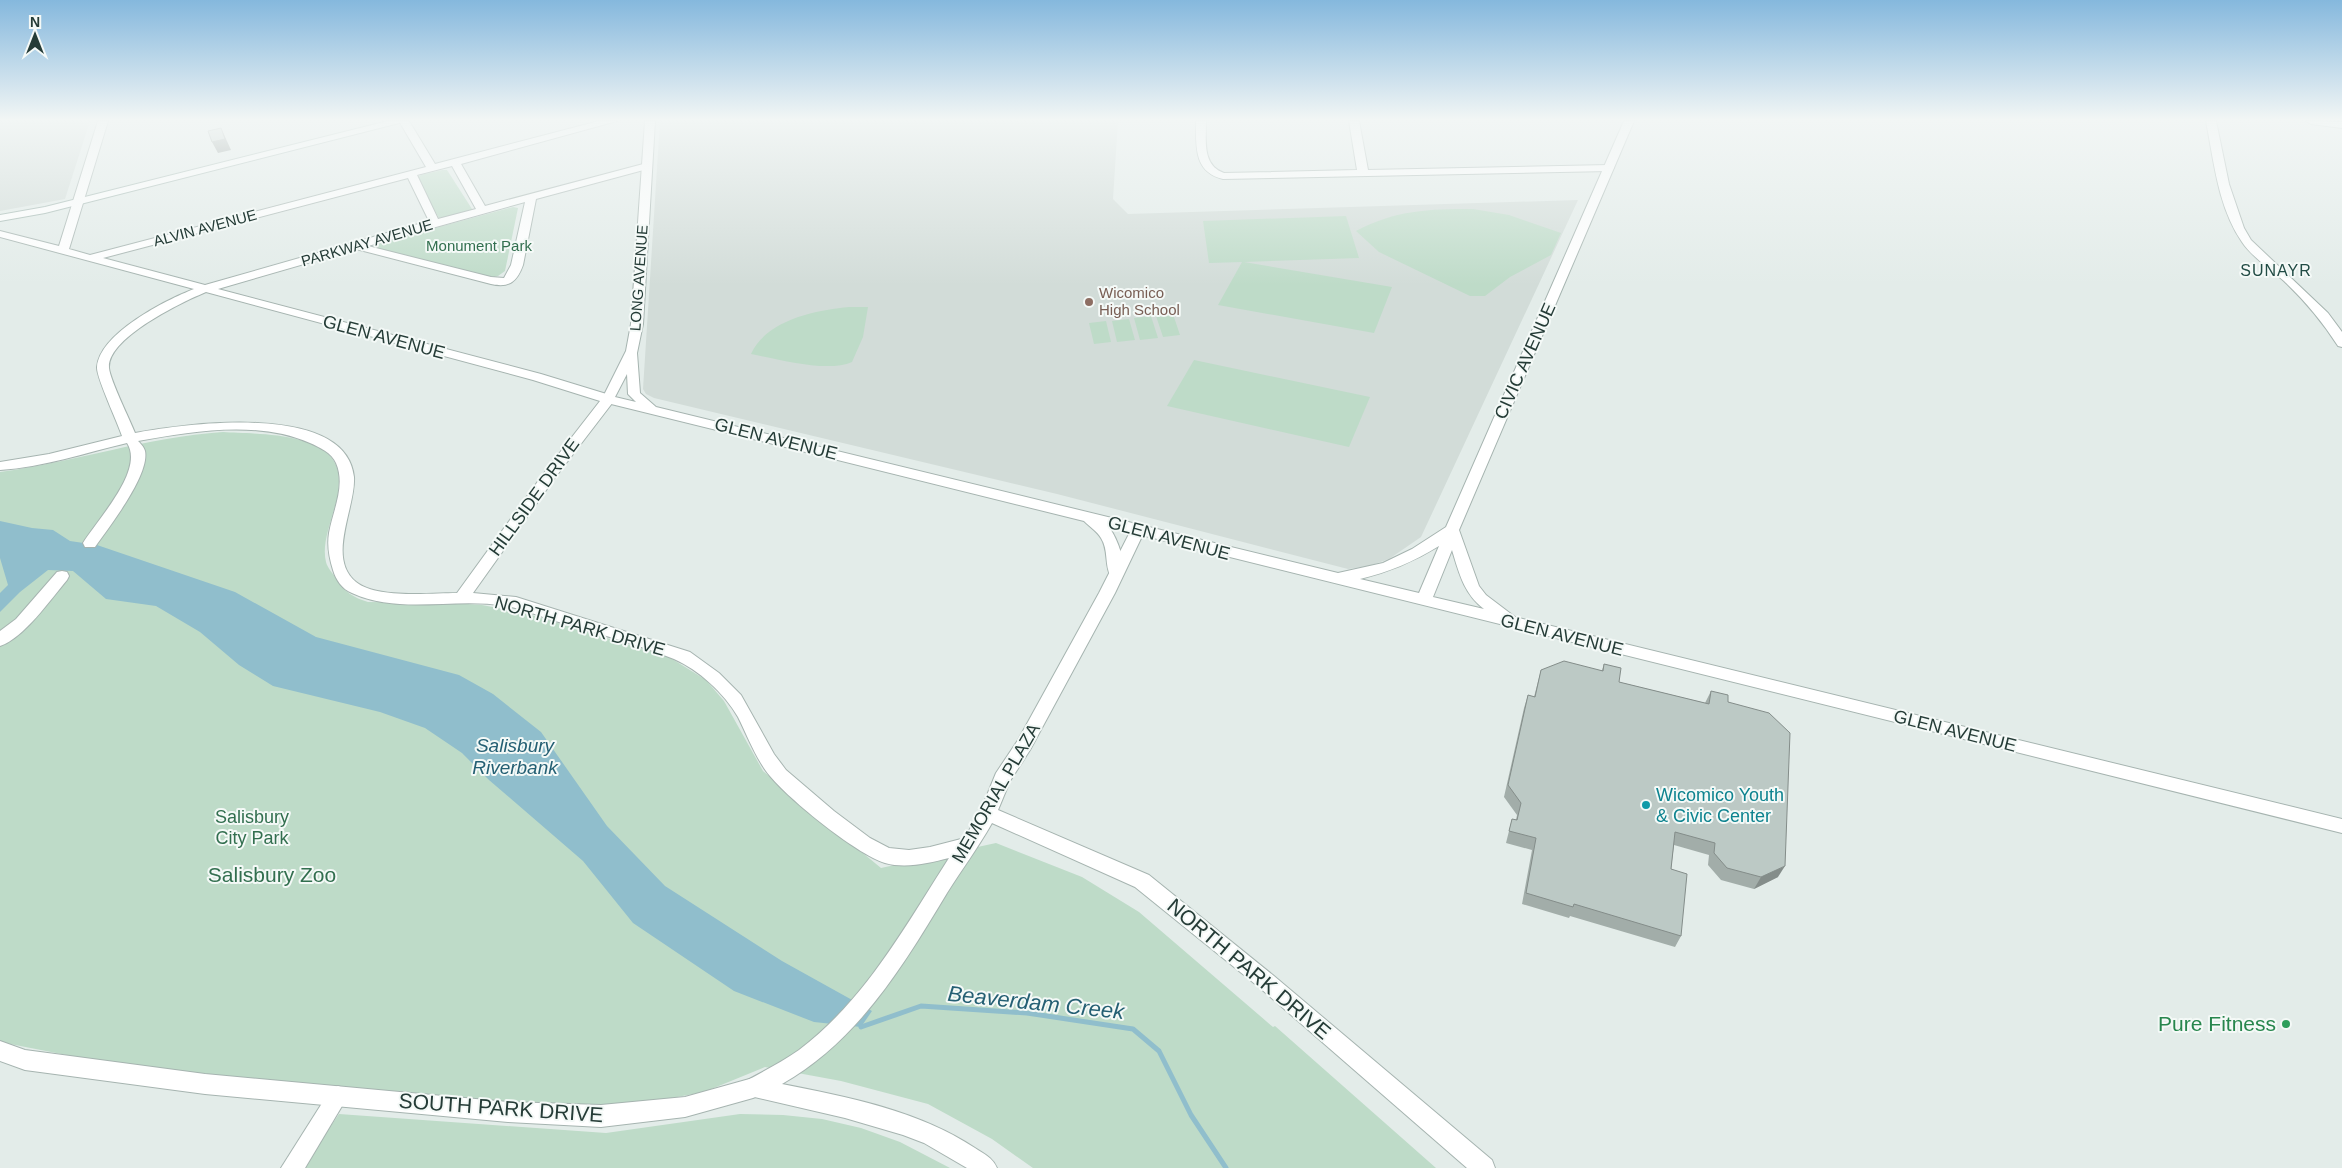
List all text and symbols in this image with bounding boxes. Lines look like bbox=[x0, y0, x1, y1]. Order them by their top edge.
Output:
north arrow bbox=[10, 10, 60, 60]
text: N bbox=[30, 14, 40, 30]
street label: ALVIN AVENUE bbox=[151, 206, 258, 249]
street label: PARKWAY AVENUE bbox=[299, 216, 435, 269]
street label: LONG AVENUE bbox=[626, 224, 651, 332]
park label: Monument Park bbox=[426, 237, 532, 254]
district label: SUNAYR bbox=[2240, 262, 2312, 279]
place label: Wicomico High School bbox=[1099, 284, 1180, 318]
marker: Wicomico High School bbox=[1083, 296, 1095, 308]
street label: CIVIC AVENUE bbox=[1491, 300, 1559, 422]
street label: GLEN AVENUE bbox=[321, 311, 447, 363]
street label: GLEN AVENUE bbox=[713, 414, 839, 464]
street label: HILLSIDE DRIVE bbox=[485, 434, 583, 560]
street label: GLEN AVENUE bbox=[1106, 512, 1232, 564]
street label: NORTH PARK DRIVE bbox=[492, 592, 668, 660]
street label: GLEN AVENUE bbox=[1499, 610, 1625, 660]
street label: GLEN AVENUE bbox=[1892, 706, 2018, 756]
street label: MEMORIAL PLAZA bbox=[948, 720, 1044, 866]
water label: Salisbury Riverbank bbox=[472, 735, 559, 778]
place label: Wicomico Youth & Civic Center bbox=[1656, 785, 1784, 826]
marker: Wicomico Youth & Civic Center bbox=[1640, 799, 1652, 811]
park label: Salisbury City Park bbox=[215, 807, 290, 848]
park label: Salisbury Zoo bbox=[208, 863, 336, 886]
street label: NORTH PARK DRIVE bbox=[1163, 894, 1336, 1044]
water label: Beaverdam Creek bbox=[946, 981, 1126, 1024]
place label: Pure Fitness bbox=[2158, 1012, 2276, 1035]
marker: Pure Fitness bbox=[2280, 1018, 2292, 1030]
street label: SOUTH PARK DRIVE bbox=[398, 1089, 604, 1126]

